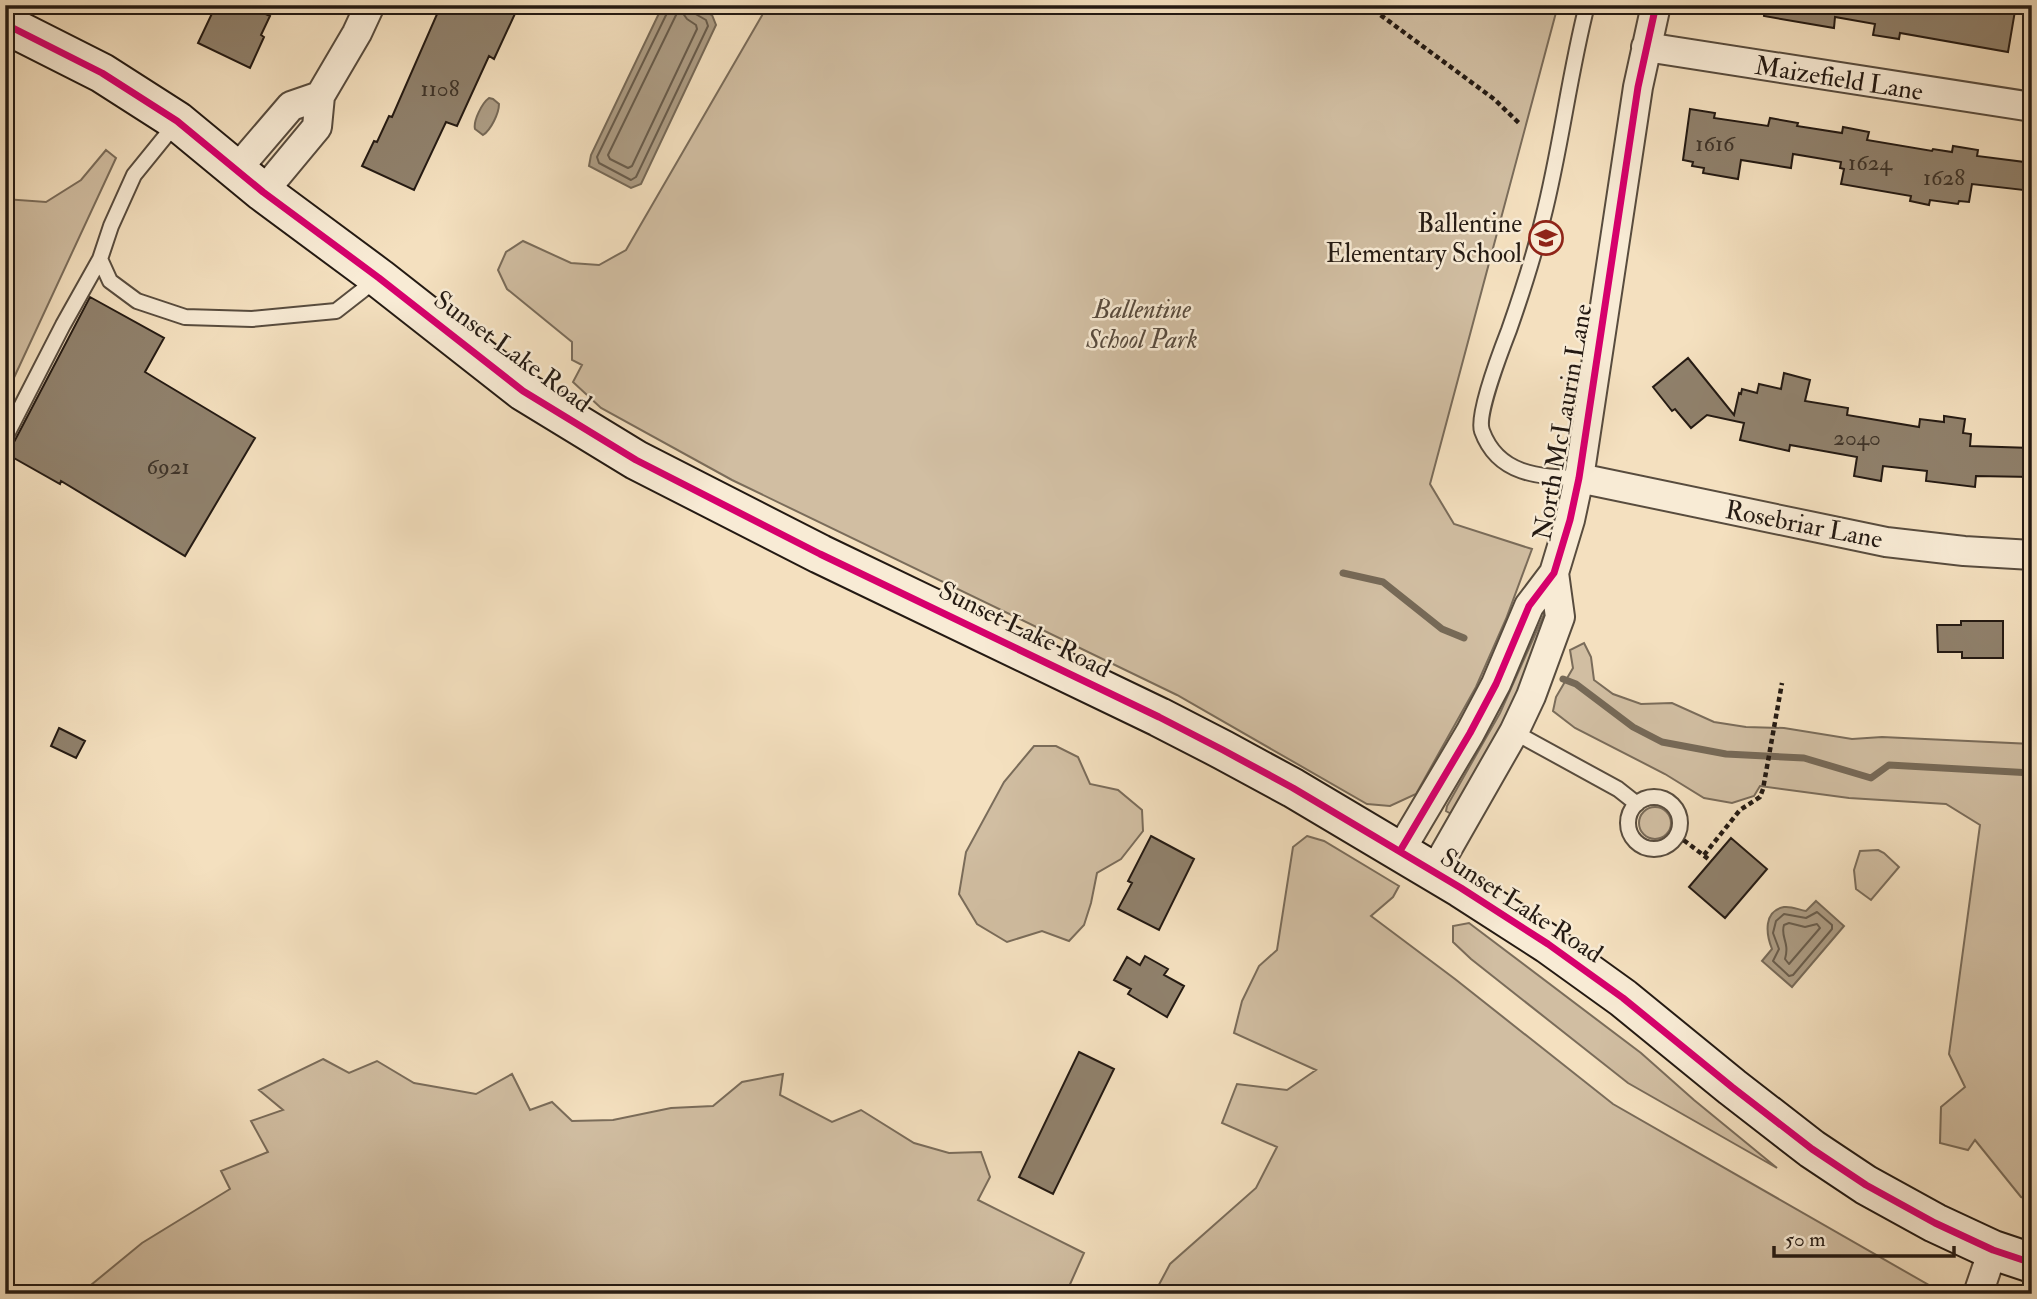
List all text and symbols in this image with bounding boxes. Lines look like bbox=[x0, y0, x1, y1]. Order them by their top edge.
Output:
street label: Maizefield Lane bbox=[1752, 50, 1925, 108]
house number: 1108 bbox=[421, 74, 460, 103]
house number: 1616 bbox=[1695, 129, 1736, 158]
house number: 1624 bbox=[1848, 148, 1893, 177]
house number: 1628 bbox=[1923, 163, 1965, 192]
place label: Ballentine Elementary School bbox=[1326, 208, 1522, 270]
school or university icon: Ballentine Elementary School bbox=[1527, 219, 1565, 257]
street label: Sunset Lake Road bbox=[427, 284, 598, 420]
park label: Ballentine School Park bbox=[1085, 294, 1198, 356]
street label: North McLaurin Lane bbox=[1526, 301, 1600, 543]
house number: 2040 bbox=[1833, 423, 1881, 452]
house number: 6921 bbox=[146, 452, 190, 481]
street label: Rosebriar Lane bbox=[1722, 494, 1885, 556]
street label: Sunset Lake Road bbox=[933, 574, 1116, 685]
street label: Sunset Lake Road bbox=[1434, 841, 1609, 970]
scale bar bbox=[1774, 1215, 1955, 1259]
text: 50 m bbox=[1785, 1226, 1826, 1253]

